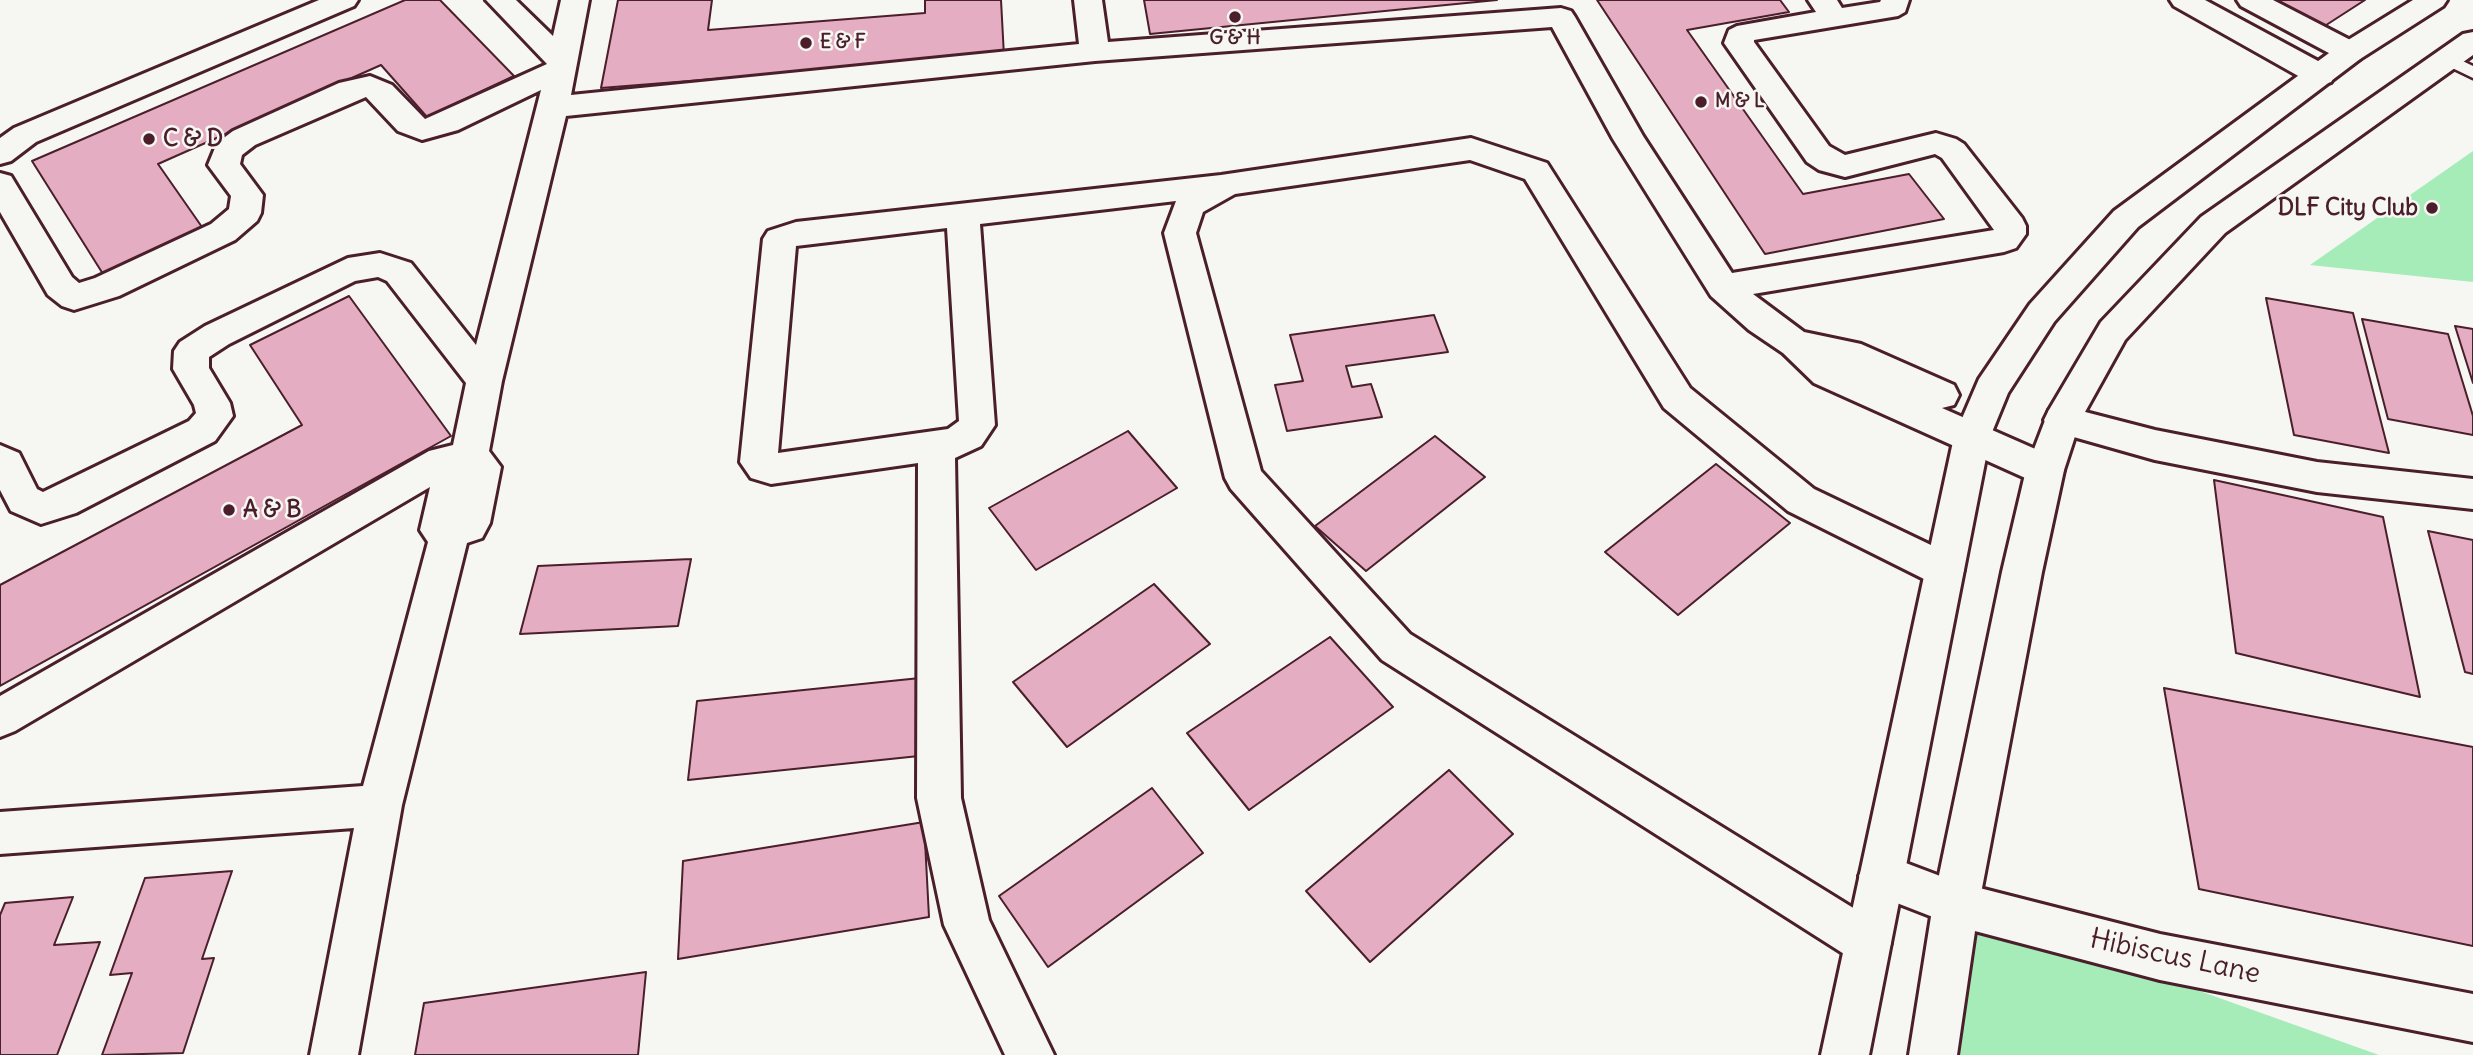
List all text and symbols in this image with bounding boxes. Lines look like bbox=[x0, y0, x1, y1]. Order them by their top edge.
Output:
marker: G & H bbox=[1227, 9, 1243, 25]
place label: G & H bbox=[1210, 28, 1260, 50]
place label: E & F bbox=[820, 32, 866, 54]
marker: E & F bbox=[798, 35, 814, 51]
place label: M & L bbox=[1715, 91, 1764, 113]
marker: M & L bbox=[1693, 94, 1709, 110]
place label: C & D bbox=[163, 125, 223, 153]
marker: C & D bbox=[141, 131, 157, 147]
place label: DLF City Club bbox=[2278, 194, 2418, 222]
marker: DLF City Club bbox=[2424, 200, 2440, 216]
place label: A & B bbox=[243, 496, 301, 524]
marker: A & B bbox=[221, 502, 237, 518]
street label: Hibiscus Lane bbox=[2087, 923, 2263, 991]

